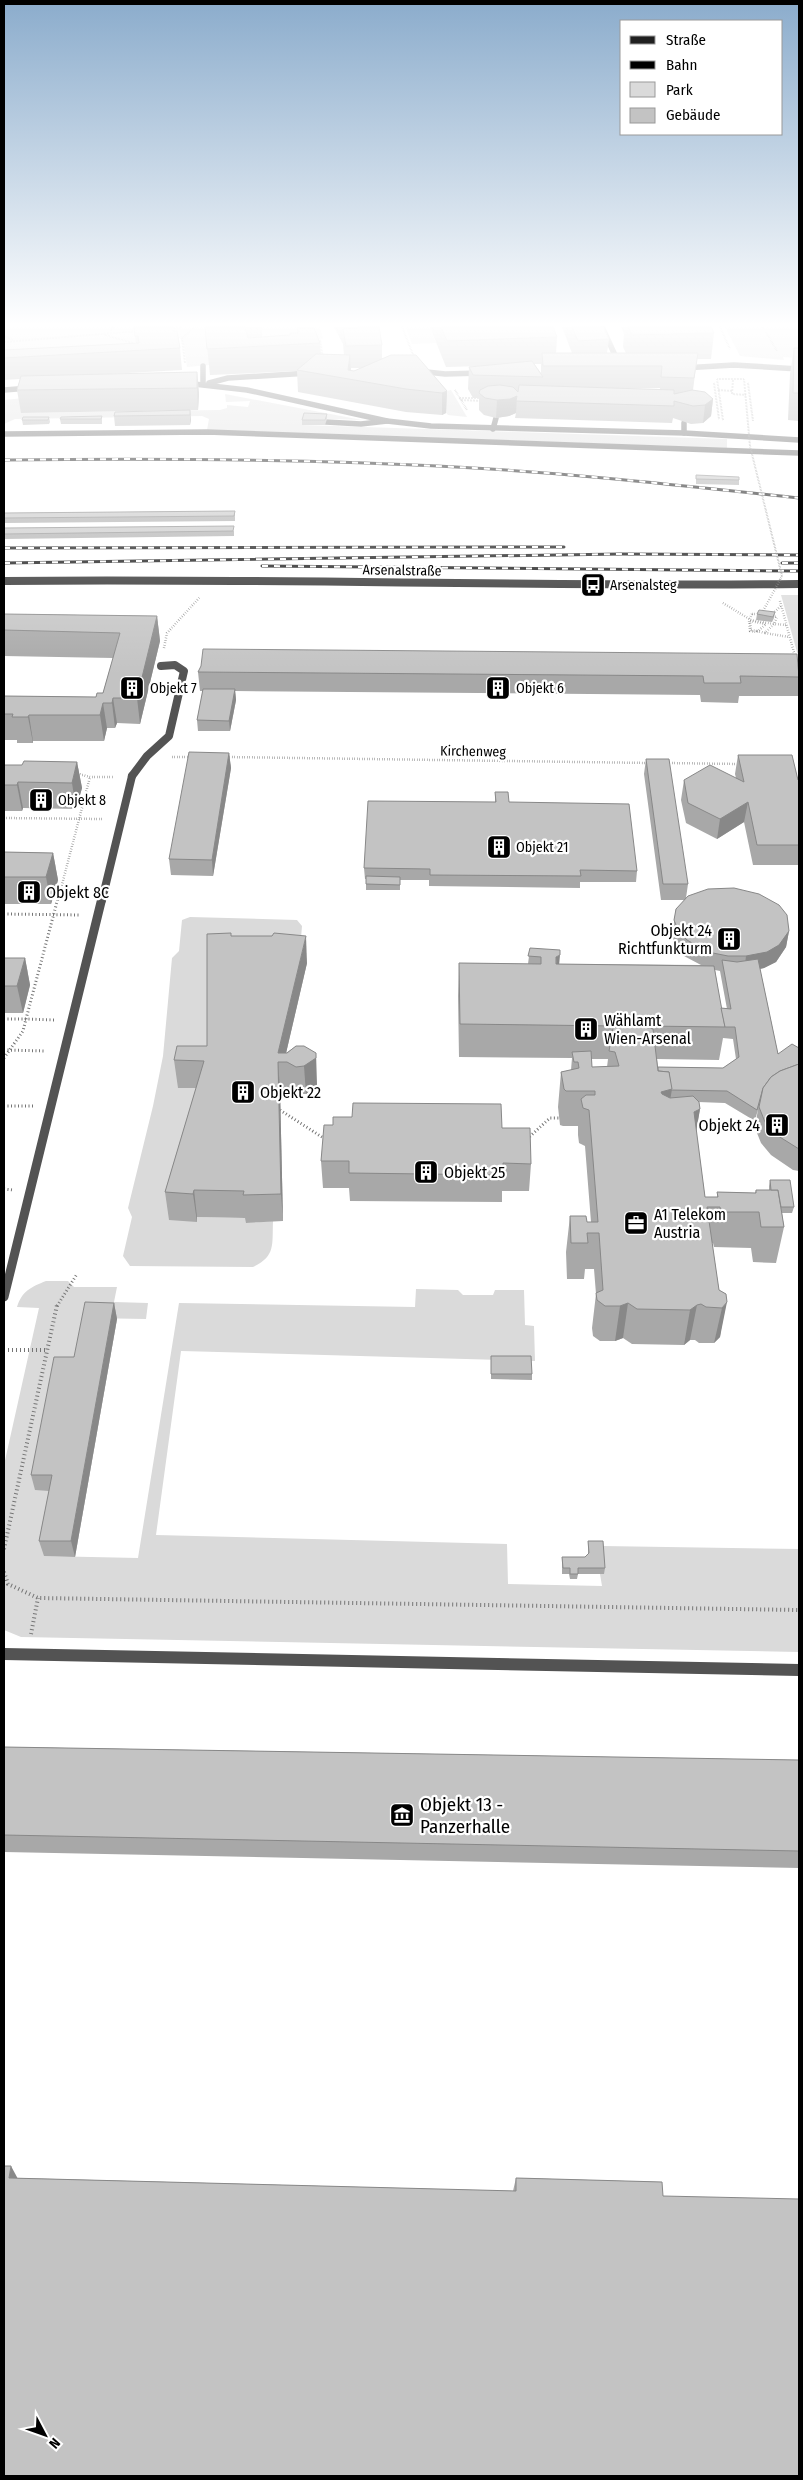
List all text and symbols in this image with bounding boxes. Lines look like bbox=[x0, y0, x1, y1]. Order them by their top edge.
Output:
legend bbox=[620, 20, 783, 135]
text: Straße bbox=[666, 31, 706, 49]
text: Bahn bbox=[666, 56, 697, 74]
text: Park bbox=[666, 81, 693, 99]
text: Gebäude bbox=[666, 106, 721, 124]
street label: Arsenalstraße bbox=[362, 561, 442, 580]
bus stop icon: Arsenalsteg bbox=[580, 572, 606, 598]
place label: Arsenalsteg bbox=[610, 577, 677, 594]
building icon: Objekt 7 bbox=[119, 675, 145, 701]
building icon: Objekt 6 bbox=[485, 675, 511, 701]
place label: Objekt 7 bbox=[150, 680, 197, 697]
place label: Objekt 6 bbox=[516, 680, 564, 697]
street label: Kirchenweg bbox=[440, 742, 506, 761]
building icon: Objekt 8 bbox=[28, 787, 54, 813]
place label: Objekt 8 bbox=[58, 792, 106, 809]
building icon: Objekt 21 bbox=[486, 834, 512, 860]
place label: Objekt 21 bbox=[516, 839, 568, 856]
building icon: Objekt 8C bbox=[16, 879, 42, 905]
place label: Objekt 8C bbox=[46, 883, 109, 902]
place label: Objekt 24 Richtfunkturm bbox=[618, 921, 712, 958]
building icon: Objekt 24 Richtfunkturm bbox=[716, 926, 742, 952]
place label: Wählamt Wien-Arsenal bbox=[604, 1011, 691, 1048]
building icon: Wählamt Wien-Arsenal bbox=[573, 1016, 599, 1042]
building icon: Objekt 22 bbox=[230, 1079, 256, 1105]
place label: Objekt 22 bbox=[260, 1083, 321, 1102]
building icon: Objekt 24 bbox=[764, 1112, 790, 1138]
place label: Objekt 24 bbox=[699, 1116, 760, 1135]
building icon: Objekt 25 bbox=[413, 1159, 439, 1185]
place label: Objekt 25 bbox=[444, 1163, 505, 1182]
place label: A1 Telekom Austria bbox=[654, 1205, 726, 1242]
office icon: A1 Telekom Austria bbox=[623, 1210, 649, 1236]
place label: Objekt 13 - Panzerhalle bbox=[420, 1793, 510, 1838]
museum icon: Objekt 13 - Panzerhalle bbox=[389, 1802, 415, 1828]
north arrow bbox=[20, 2410, 70, 2460]
text: N bbox=[45, 2434, 64, 2452]

